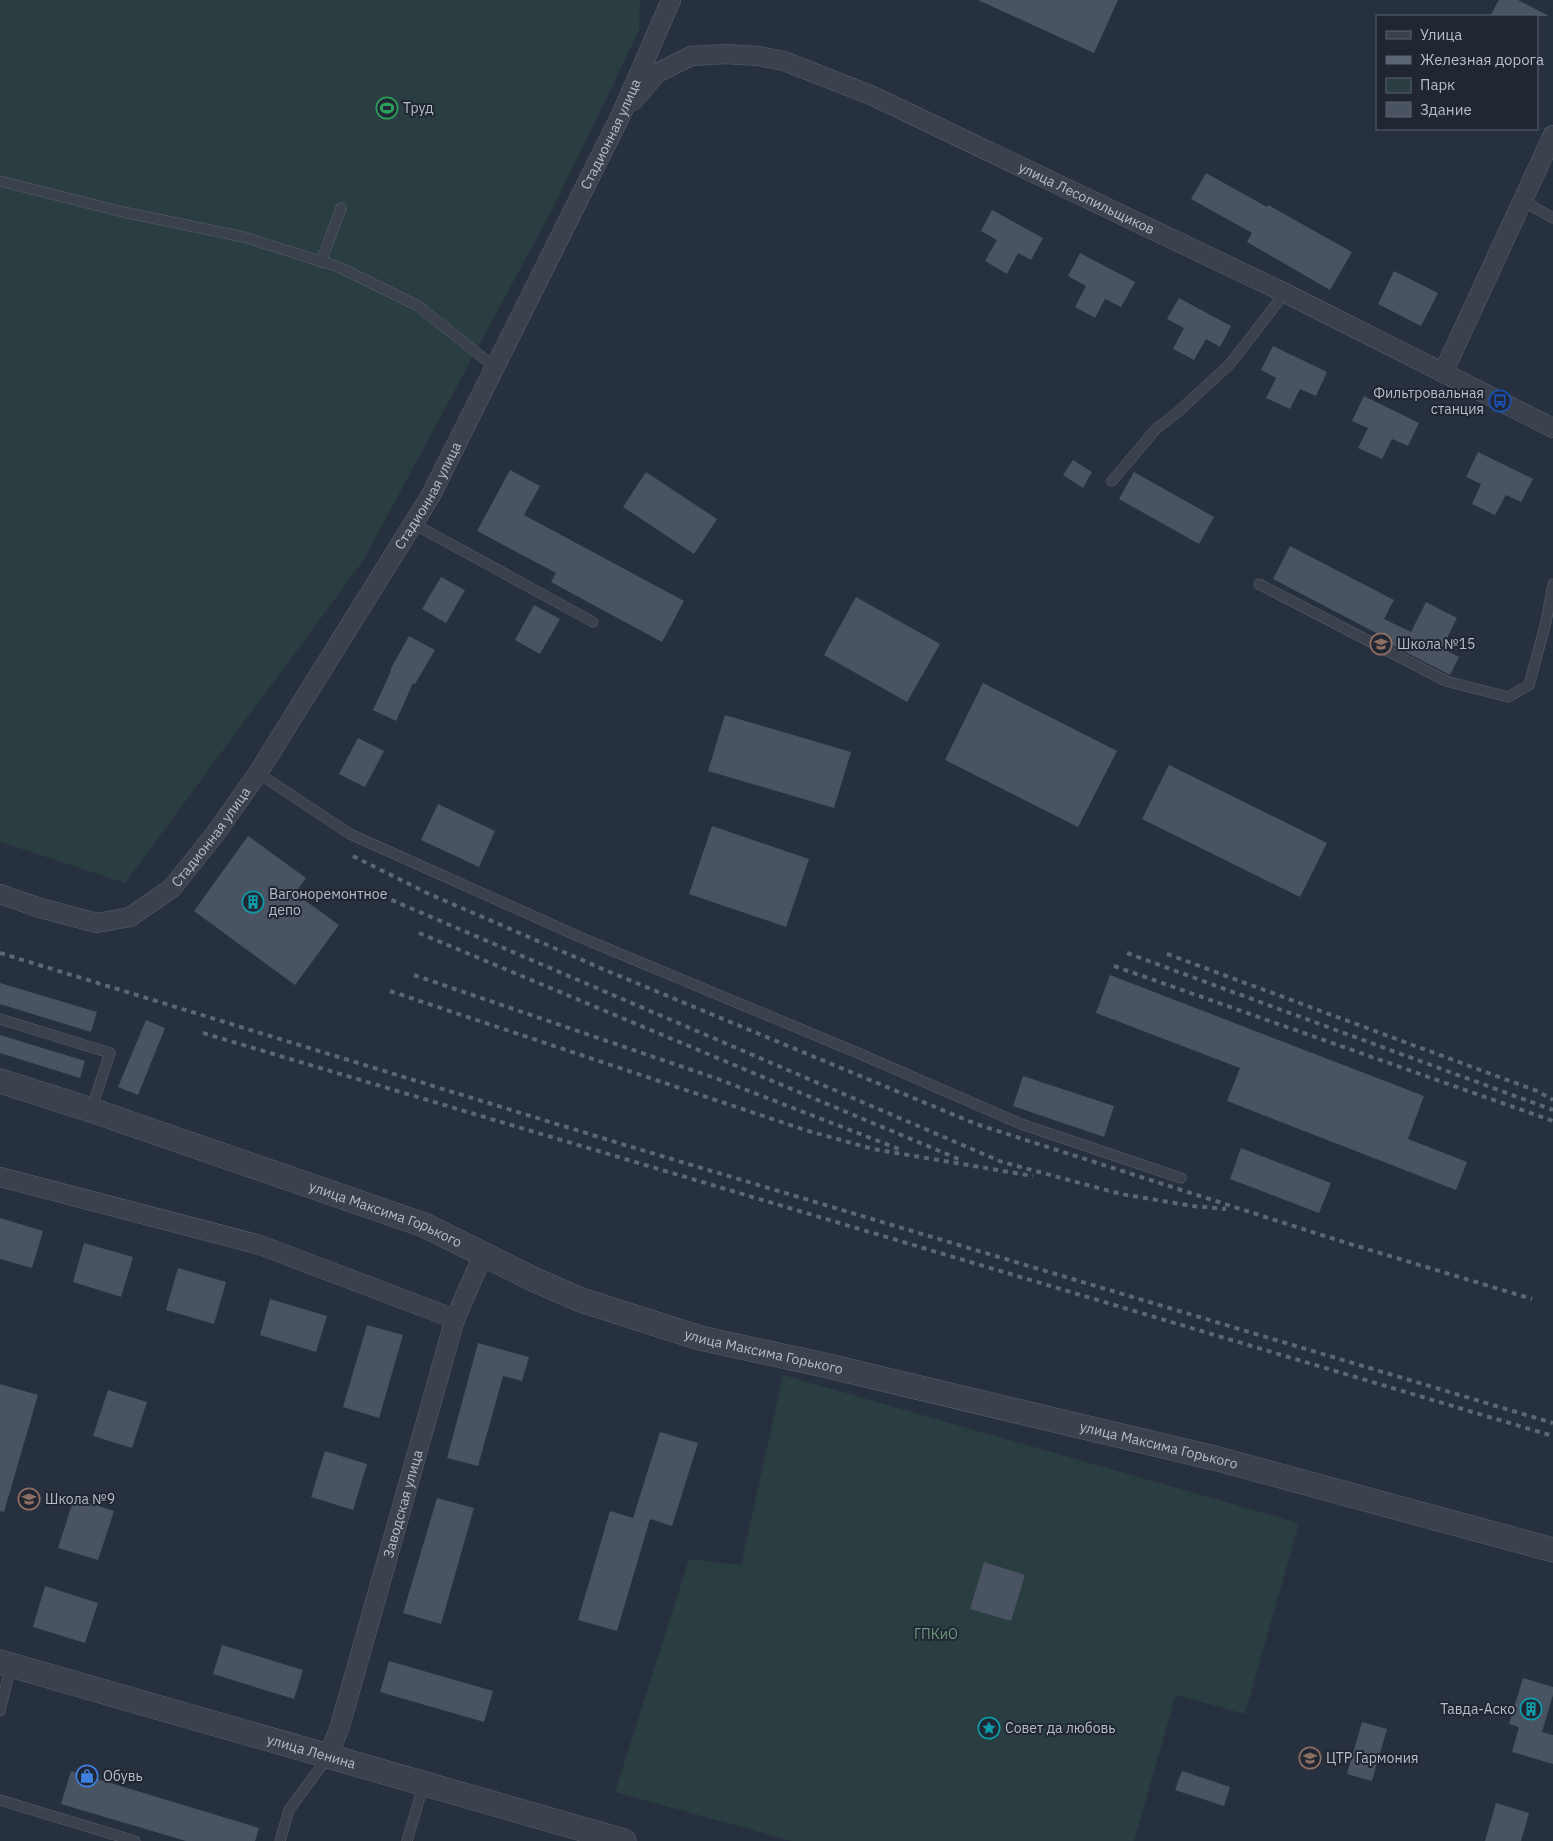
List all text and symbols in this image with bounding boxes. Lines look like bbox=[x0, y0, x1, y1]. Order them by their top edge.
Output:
legend bbox=[1376, 15, 1538, 130]
text: Улица bbox=[1420, 25, 1462, 44]
text: Железная дорога bbox=[1420, 50, 1544, 69]
text: Парк bbox=[1420, 75, 1455, 94]
street label: Стадионная улица bbox=[576, 76, 645, 193]
sports icon: Труд bbox=[375, 96, 399, 120]
place label: Труд bbox=[403, 99, 434, 117]
text: Здание bbox=[1420, 100, 1472, 119]
street label: улица Лесопильщиков bbox=[1016, 158, 1158, 238]
place label: Фильтровальная станция bbox=[1373, 384, 1484, 418]
bus stop icon: Фильтровальная станция bbox=[1488, 389, 1512, 413]
street label: Стадионная улица bbox=[390, 438, 465, 553]
school or university icon: Школа №15 bbox=[1369, 632, 1393, 656]
place label: Школа №15 bbox=[1397, 635, 1476, 653]
street label: Стадионная улица bbox=[167, 783, 255, 891]
place label: Вагоноремонтное депо bbox=[269, 885, 388, 919]
building icon: Вагоноремонтное депо bbox=[241, 890, 265, 914]
street label: улица Максима Горького bbox=[307, 1177, 465, 1251]
street label: улица Максима Горького bbox=[682, 1325, 845, 1378]
street label: улица Максима Горького bbox=[1078, 1417, 1240, 1473]
street label: Заводская улица bbox=[379, 1447, 427, 1560]
school or university icon: Школа №9 bbox=[17, 1487, 41, 1511]
place label: Школа №9 bbox=[45, 1490, 115, 1508]
park label: ГПКиО bbox=[914, 1625, 958, 1643]
building icon: Тавда-Аско bbox=[1519, 1697, 1543, 1721]
place label: Тавда-Аско bbox=[1440, 1700, 1515, 1718]
place icon: Совет да любовь bbox=[977, 1716, 1001, 1740]
place label: Совет да любовь bbox=[1005, 1719, 1116, 1737]
street label: улица Ленина bbox=[265, 1730, 358, 1773]
school or university icon: ЦТР Гармония bbox=[1298, 1746, 1322, 1770]
place label: ЦТР Гармония bbox=[1326, 1749, 1418, 1767]
shop icon: Обувь bbox=[75, 1764, 99, 1788]
place label: Обувь bbox=[103, 1767, 143, 1785]

